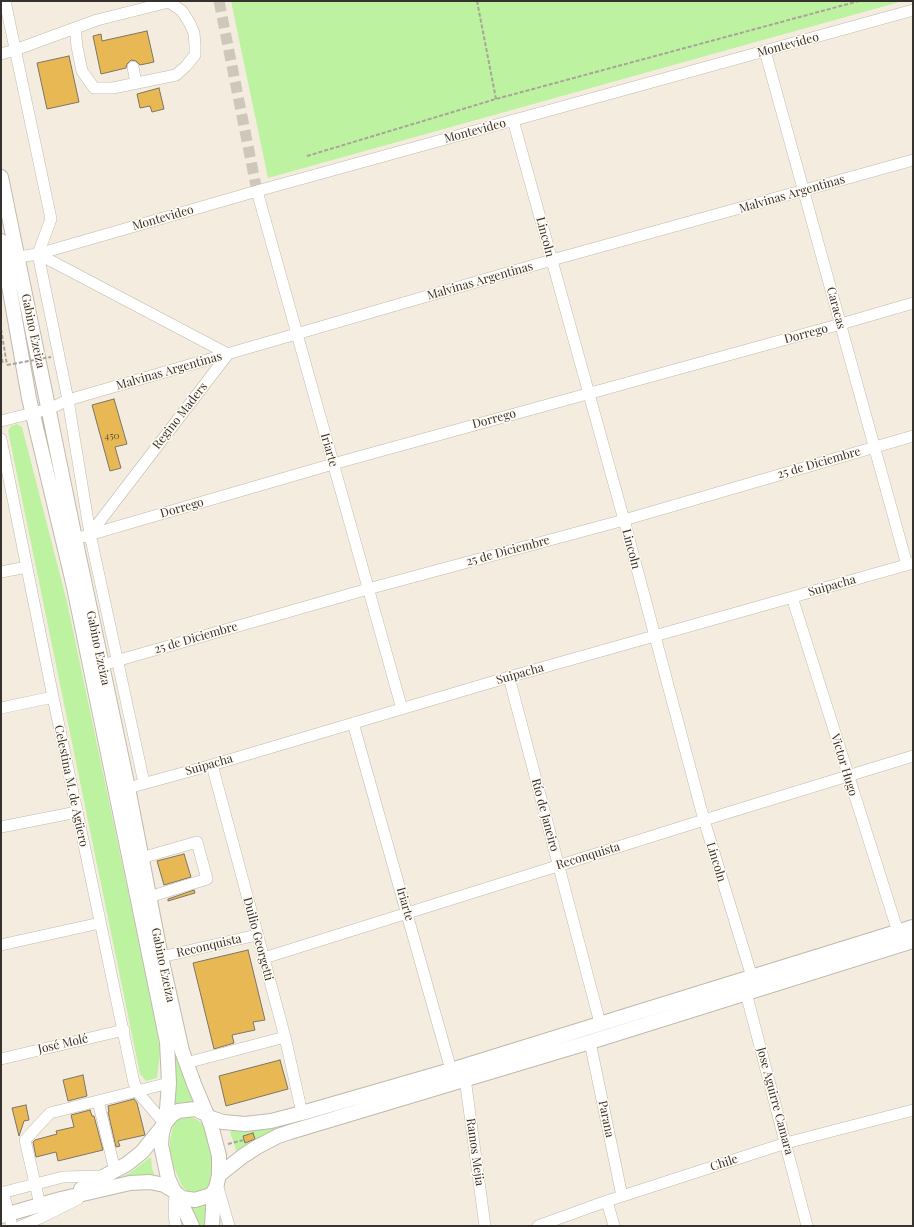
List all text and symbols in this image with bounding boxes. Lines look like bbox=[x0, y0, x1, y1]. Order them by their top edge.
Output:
street label: Montevideo bbox=[756, 30, 820, 60]
street label: Montevideo bbox=[443, 116, 507, 146]
street label: Malvinas Argentinas bbox=[737, 172, 847, 216]
street label: Montevideo bbox=[131, 202, 195, 234]
street label: Lincoln bbox=[533, 216, 557, 258]
street label: Malvinas Argentinas bbox=[425, 259, 535, 303]
street label: Caracas bbox=[824, 286, 848, 330]
street label: Gabino Ezeiza bbox=[18, 293, 48, 369]
street label: Dorrego bbox=[783, 321, 829, 347]
street label: Malvinas Argentinas bbox=[114, 349, 224, 393]
street label: Regino Maders bbox=[150, 380, 210, 452]
street label: Dorrego bbox=[471, 406, 517, 432]
house number: 450 bbox=[104, 430, 120, 442]
street label: Iriarte bbox=[317, 431, 341, 469]
street label: 25 de Diciembre bbox=[776, 444, 862, 482]
street label: Dorrego bbox=[159, 495, 205, 521]
street label: Lincoln bbox=[619, 528, 643, 570]
street label: 25 de Diciembre bbox=[465, 533, 551, 569]
street label: Suipacha bbox=[807, 572, 857, 600]
street label: Gabino Ezeiza bbox=[83, 610, 113, 686]
street label: 25 de Diciembre bbox=[153, 619, 239, 657]
street label: Suipacha bbox=[495, 660, 545, 688]
street label: Celestina M. de Agüero bbox=[51, 724, 91, 848]
street label: Victor Hugo bbox=[828, 732, 860, 798]
street label: Suipacha bbox=[184, 751, 234, 779]
street label: Río de Janeiro bbox=[528, 777, 562, 853]
street label: Reconquista bbox=[554, 839, 622, 873]
street label: Lincoln bbox=[703, 840, 729, 884]
street label: Iriarte bbox=[393, 885, 417, 923]
street label: Duilio Georgetti bbox=[240, 896, 276, 982]
street label: Gabino Ezeiza bbox=[148, 927, 178, 1003]
street label: Reconquista bbox=[175, 932, 243, 960]
street label: José Molé bbox=[37, 1031, 89, 1057]
street label: Jose Aguirre Camara bbox=[754, 1046, 796, 1156]
street label: Parana bbox=[595, 1099, 617, 1139]
street label: Ramos Mejia bbox=[463, 1117, 487, 1187]
street label: Chile bbox=[708, 1152, 740, 1174]

